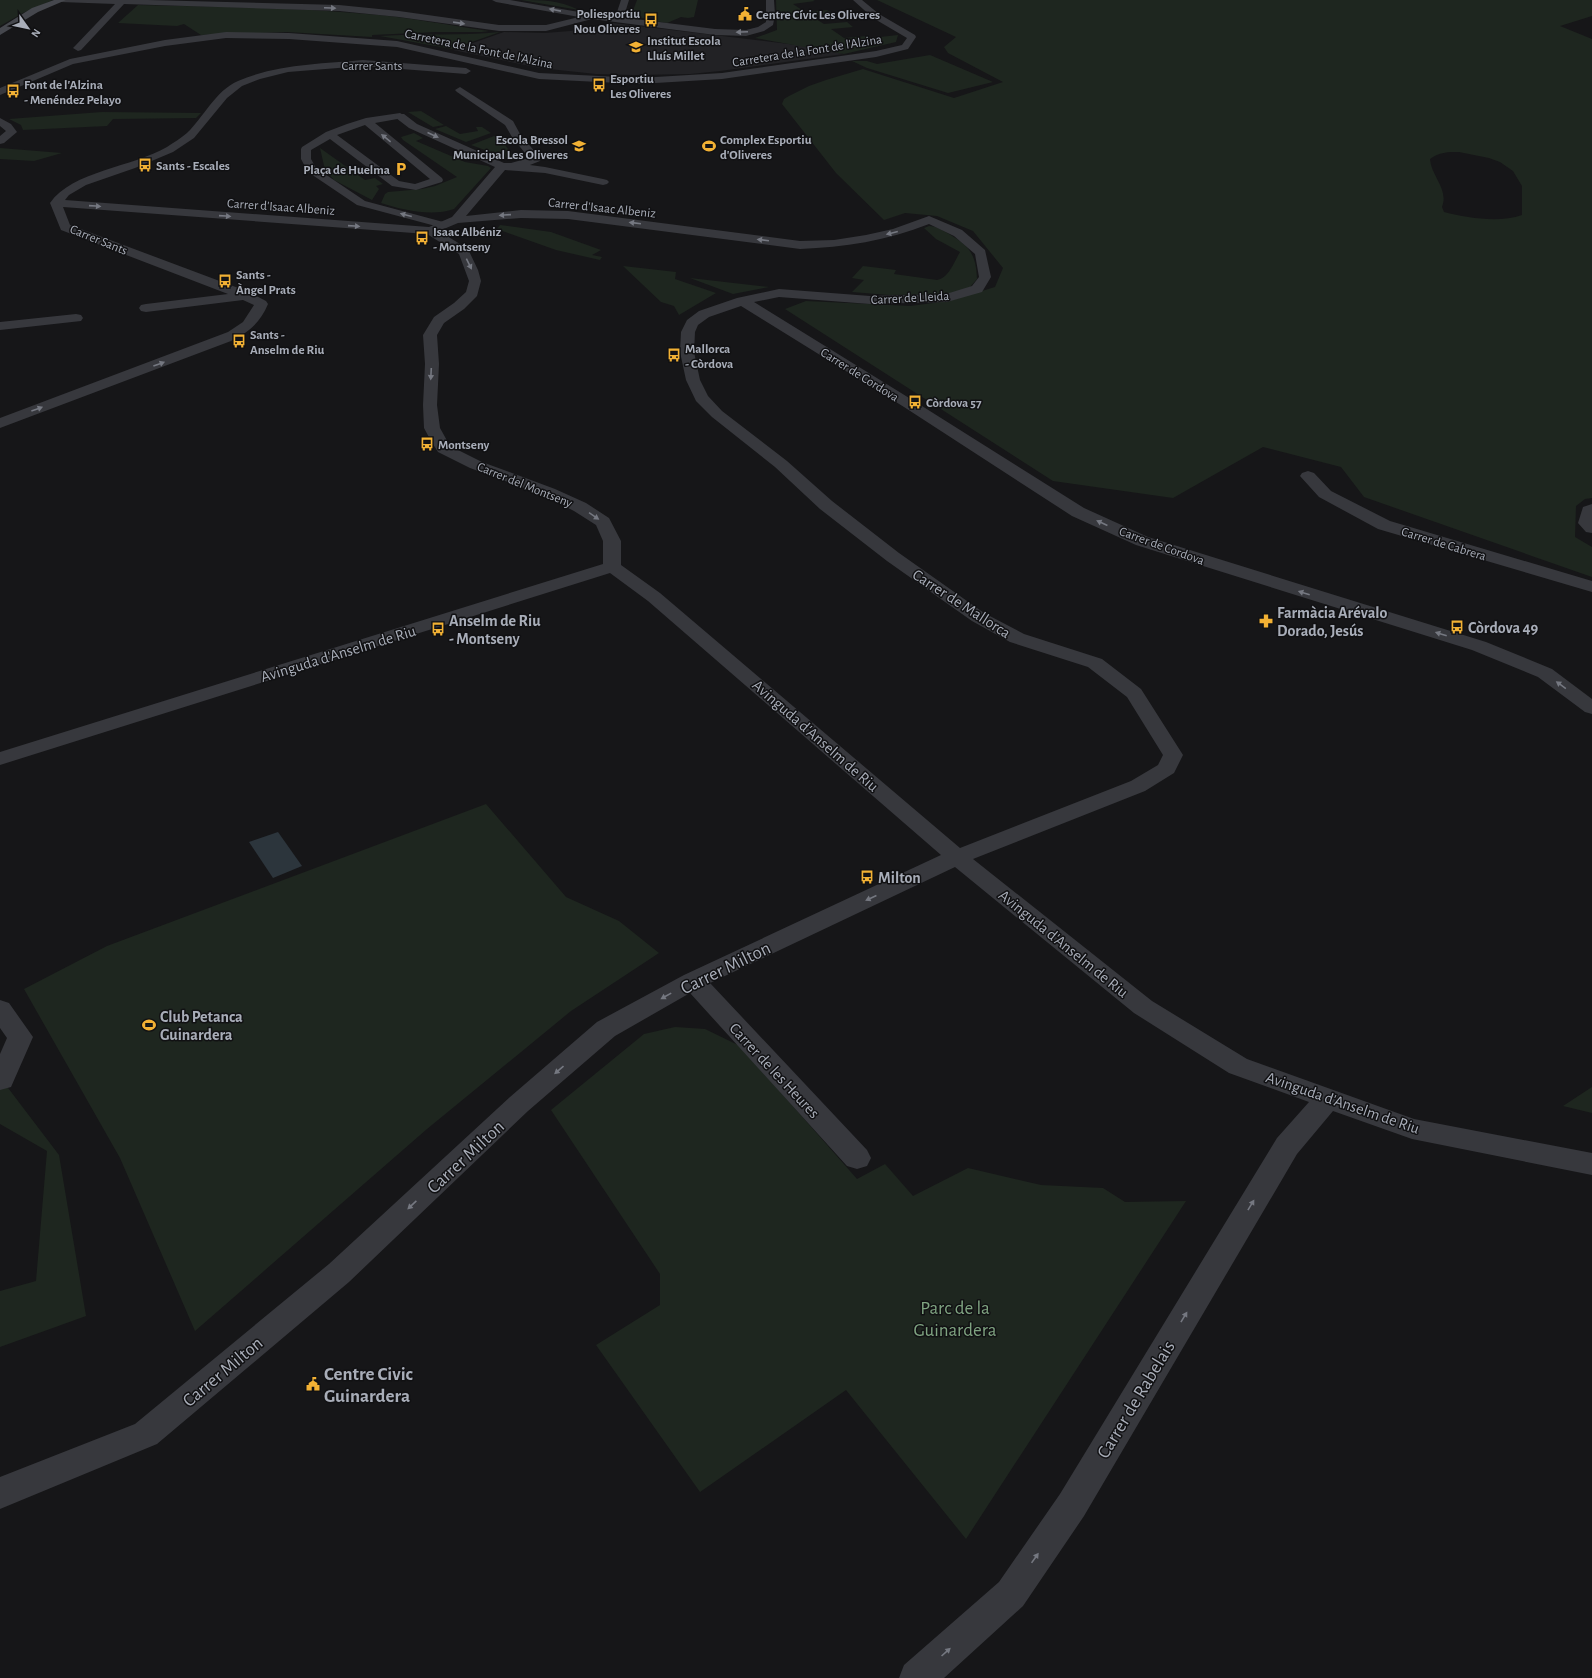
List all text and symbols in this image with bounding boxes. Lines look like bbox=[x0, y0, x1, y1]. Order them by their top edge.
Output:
one-way arrow bbox=[324, 4, 336, 11]
public building icon: Centre Cívic Les Oliveres bbox=[737, 6, 753, 22]
one-way arrow bbox=[549, 7, 562, 13]
north arrow bbox=[8, 8, 48, 48]
place label: Poliesportiu Nou Oliveres bbox=[573, 8, 640, 36]
place label: Centre Cívic Les Oliveres bbox=[756, 9, 880, 22]
bus stop icon: Poliesportiu Nou Oliveres bbox=[643, 12, 659, 28]
one-way arrow bbox=[453, 20, 465, 26]
text: N bbox=[29, 27, 43, 39]
street label: Carretera de la Font de l'Alzina bbox=[403, 27, 554, 72]
one-way arrow bbox=[735, 29, 748, 35]
street label: Carretera de la Font de l'Alzina bbox=[732, 33, 883, 70]
place label: Institut Escola Lluís Millet bbox=[647, 35, 721, 63]
school or university icon: Institut Escola Lluís Millet bbox=[628, 39, 644, 55]
street label: Carrer Sants bbox=[342, 60, 403, 73]
place label: Esportiu Les Oliveres bbox=[610, 73, 671, 101]
bus stop icon: Esportiu Les Oliveres bbox=[591, 77, 607, 93]
place label: Font de l'Alzina - Menéndez Pelayo bbox=[24, 79, 122, 107]
bus stop icon: Font de l'Alzina - Menéndez Pelayo bbox=[5, 83, 21, 99]
one-way arrow bbox=[428, 132, 439, 138]
one-way arrow bbox=[380, 133, 391, 142]
place label: Escola Bressol Municipal Les Oliveres bbox=[453, 134, 568, 162]
place label: Complex Esportiu d'Oliveres bbox=[720, 134, 812, 162]
school or university icon: Escola Bressol Municipal Les Oliveres bbox=[571, 138, 587, 154]
sports icon: Complex Esportiu d'Oliveres bbox=[701, 138, 717, 154]
bus stop icon: Sants - Escales bbox=[137, 157, 153, 173]
place label: Sants - Escales bbox=[156, 160, 230, 173]
parking icon: Plaça de Huelma bbox=[393, 161, 409, 177]
place label: Plaça de Huelma bbox=[303, 164, 390, 177]
street label: Carrer d'Isaac Albeniz bbox=[547, 196, 656, 221]
street label: Carrer d'Isaac Albeniz bbox=[227, 197, 335, 218]
one-way arrow bbox=[89, 202, 101, 209]
one-way arrow bbox=[219, 212, 231, 219]
one-way arrow bbox=[400, 212, 412, 218]
one-way arrow bbox=[499, 212, 511, 219]
one-way arrow bbox=[628, 220, 641, 226]
one-way arrow bbox=[348, 222, 360, 229]
street label: Carrer Sants bbox=[68, 223, 129, 258]
place label: Isaac Albéniz - Montseny bbox=[433, 226, 502, 254]
bus stop icon: Isaac Albéniz - Montseny bbox=[414, 230, 430, 246]
one-way arrow bbox=[886, 231, 898, 237]
one-way arrow bbox=[757, 237, 770, 243]
one-way arrow bbox=[466, 258, 473, 270]
place label: Sants - Àngel Prats bbox=[236, 269, 296, 297]
bus stop icon: Sants - Àngel Prats bbox=[217, 273, 233, 289]
street label: Carrer de Lleida bbox=[870, 290, 950, 307]
place label: Sants - Anselm de Riu bbox=[250, 329, 325, 357]
bus stop icon: Sants - Anselm de Riu bbox=[231, 333, 247, 349]
place label: Mallorca - Còrdova bbox=[685, 343, 733, 371]
street label: Carrer de Cordova bbox=[818, 346, 901, 404]
bus stop icon: Mallorca - Còrdova bbox=[666, 347, 682, 363]
one-way arrow bbox=[153, 361, 165, 367]
one-way arrow bbox=[428, 368, 435, 380]
bus stop icon: Còrdova 57 bbox=[907, 394, 923, 410]
place label: Còrdova 57 bbox=[926, 397, 982, 410]
one-way arrow bbox=[31, 406, 43, 412]
bus stop icon: Montseny bbox=[419, 436, 435, 452]
place label: Montseny bbox=[438, 439, 490, 452]
street label: Carrer del Montseny bbox=[475, 460, 574, 511]
one-way arrow bbox=[588, 512, 599, 520]
one-way arrow bbox=[1096, 520, 1107, 526]
street label: Carrer de Cordova bbox=[1117, 525, 1206, 568]
street label: Carrer de Cabrera bbox=[1400, 525, 1487, 563]
street label: Carrer de Mallorca bbox=[910, 566, 1013, 641]
one-way arrow bbox=[1297, 589, 1309, 595]
place label: Farmàcia Arévalo Dorado, Jesús bbox=[1277, 605, 1388, 639]
place label: Anselm de Riu - Montseny bbox=[449, 613, 541, 648]
pharmacy icon: Farmàcia Arévalo Dorado, Jesús bbox=[1258, 613, 1274, 629]
bus stop icon: Còrdova 49 bbox=[1449, 619, 1465, 635]
place label: Còrdova 49 bbox=[1468, 620, 1539, 636]
bus stop icon: Anselm de Riu - Montseny bbox=[430, 621, 446, 637]
street label: Avinguda d'Anselm de Riu bbox=[259, 623, 418, 685]
one-way arrow bbox=[1435, 631, 1447, 637]
street label: Avinguda d'Anselm de Riu bbox=[749, 677, 881, 795]
one-way arrow bbox=[1555, 681, 1566, 689]
bus stop icon: Milton bbox=[859, 869, 875, 885]
place label: Milton bbox=[878, 870, 921, 886]
street label: Avinguda d'Anselm de Riu bbox=[996, 887, 1131, 1001]
one-way arrow bbox=[866, 895, 877, 901]
street label: Carrer Milton bbox=[678, 938, 774, 998]
one-way arrow bbox=[660, 993, 672, 1000]
place label: Club Petanca Guinardera bbox=[160, 1009, 243, 1043]
sports icon: Club Petanca Guinardera bbox=[141, 1017, 157, 1033]
street label: Carrer de les Heures bbox=[726, 1020, 822, 1121]
one-way arrow bbox=[554, 1065, 565, 1074]
street label: Avinguda d'Anselm de Riu bbox=[1264, 1069, 1422, 1137]
street label: Carrer Milton bbox=[424, 1117, 508, 1197]
one-way arrow bbox=[1248, 1199, 1255, 1211]
one-way arrow bbox=[407, 1200, 417, 1210]
park label: Parc de la Guinardera bbox=[913, 1299, 997, 1340]
one-way arrow bbox=[1180, 1312, 1188, 1322]
street label: Carrer Milton bbox=[179, 1333, 267, 1411]
street label: Carrer de Rabelais bbox=[1094, 1338, 1179, 1462]
place label: Centre Civic Guinardera bbox=[324, 1365, 414, 1406]
public building icon: Centre Civic Guinardera bbox=[305, 1376, 321, 1392]
one-way arrow bbox=[1031, 1553, 1039, 1564]
one-way arrow bbox=[941, 1647, 951, 1657]

